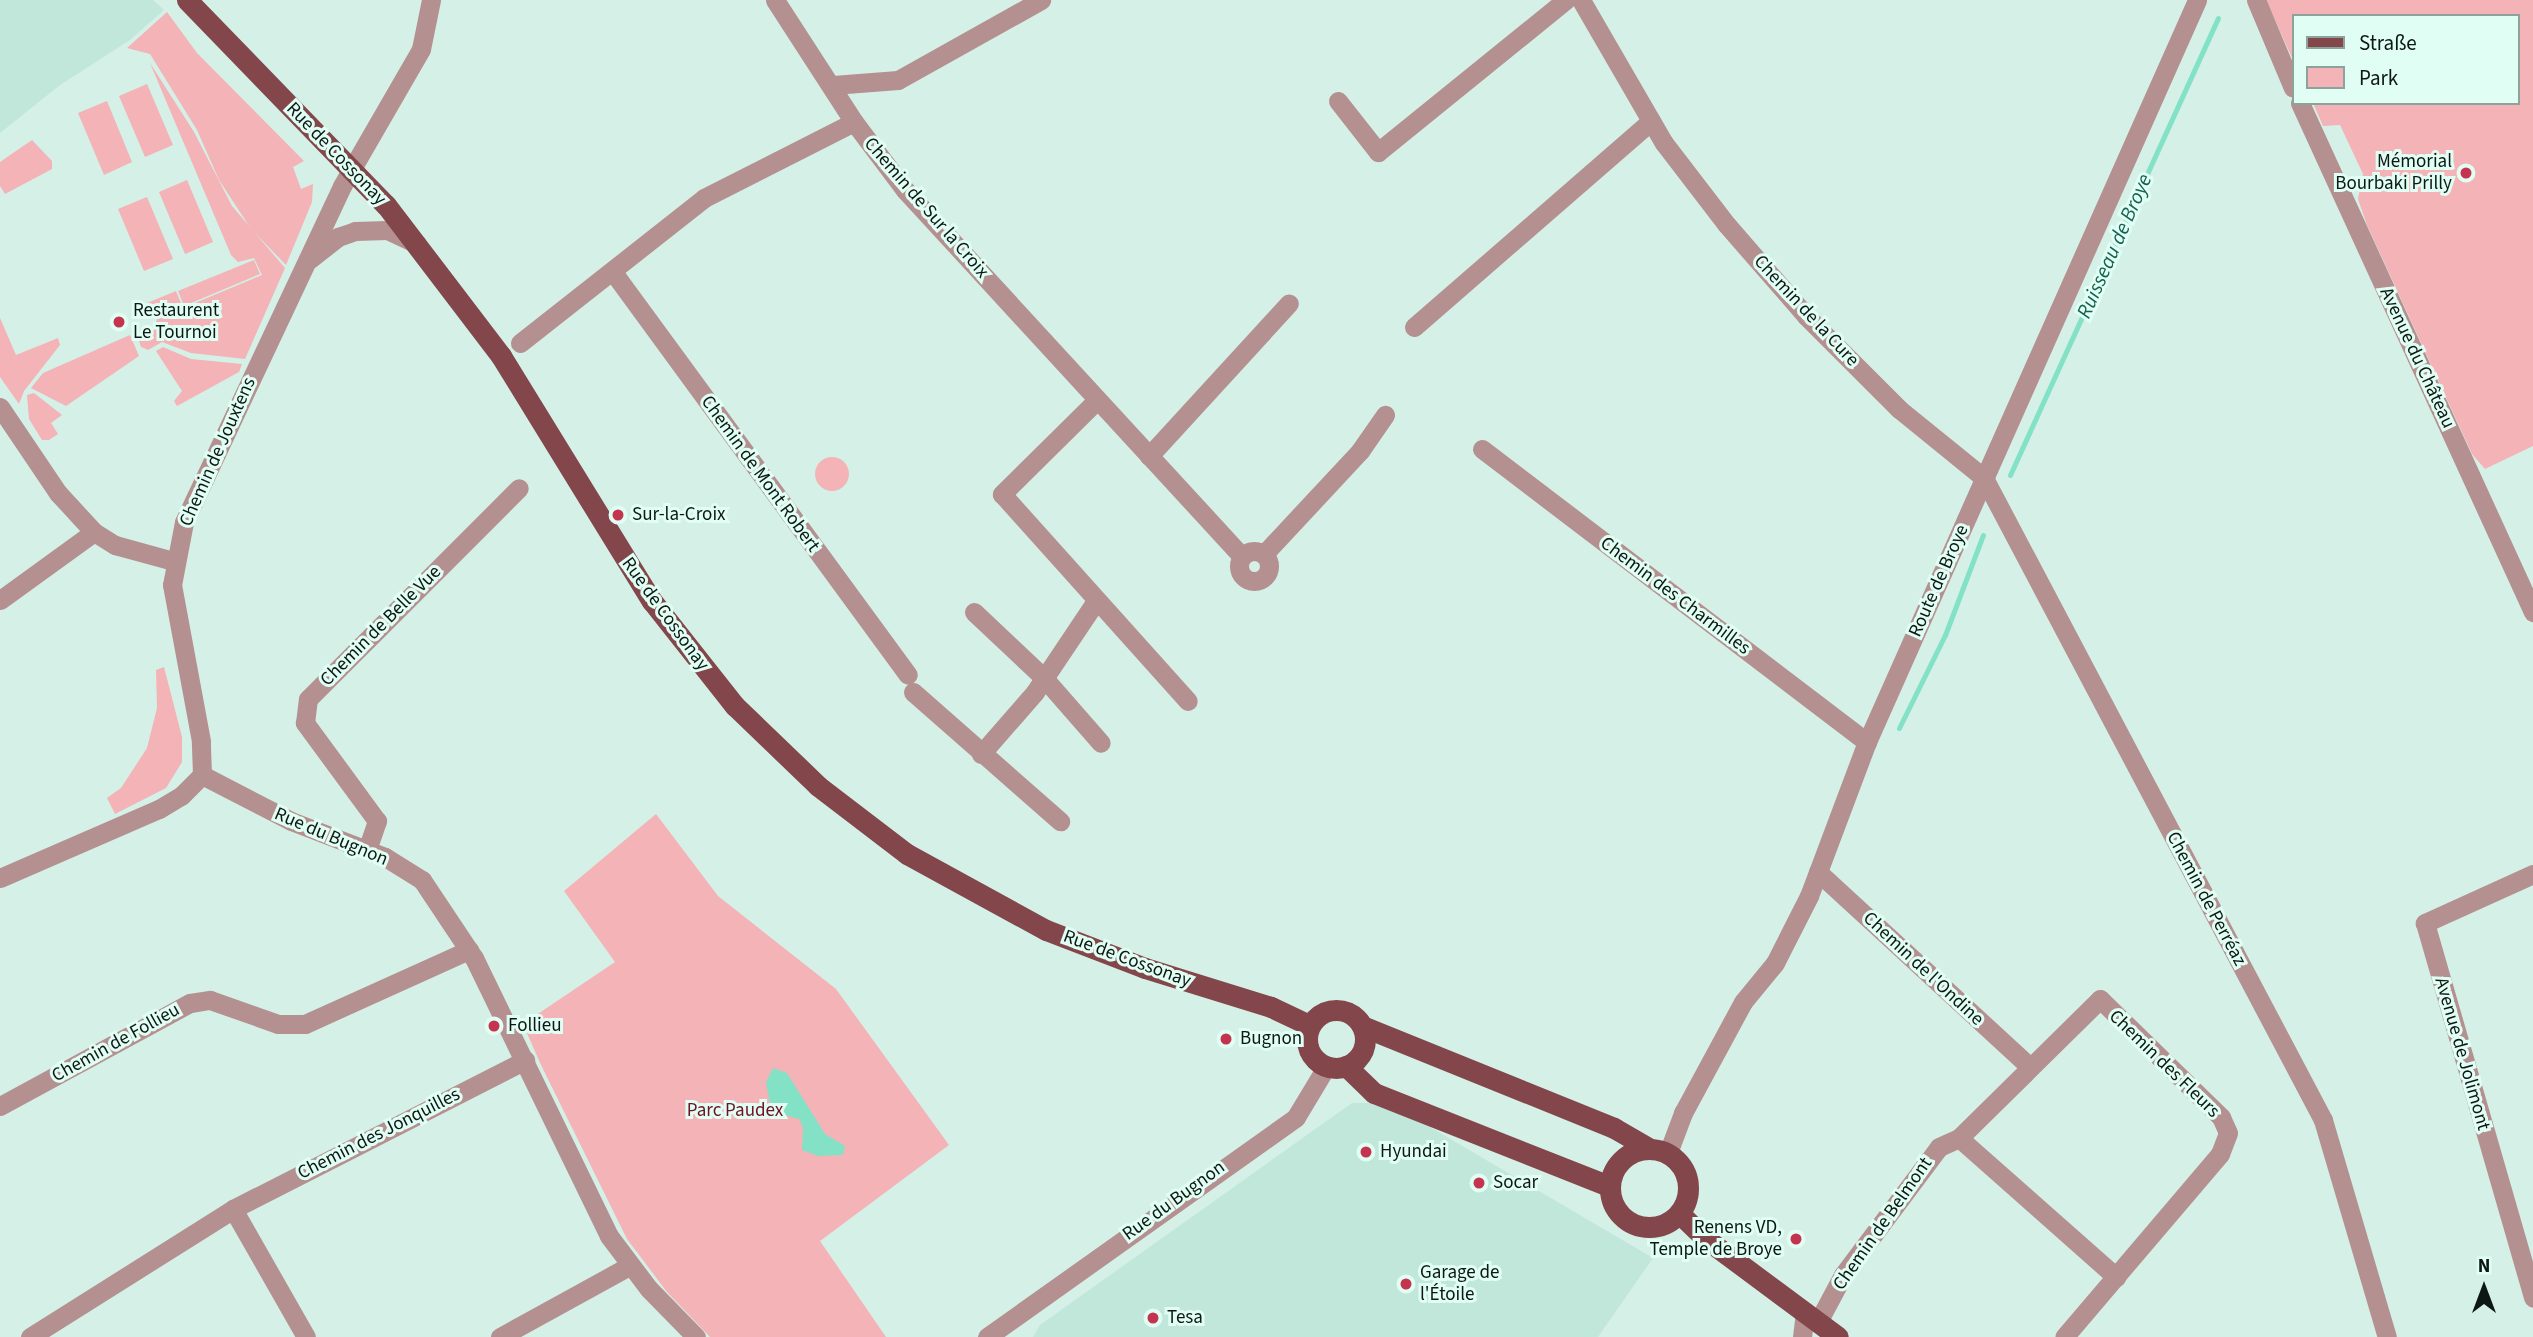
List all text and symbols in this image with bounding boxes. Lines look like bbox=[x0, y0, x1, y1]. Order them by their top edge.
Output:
legend bbox=[2292, 14, 2519, 105]
text: Straße bbox=[2359, 28, 2417, 58]
text: Park bbox=[2359, 63, 2398, 93]
street label: Rue de Cossonay bbox=[281, 98, 391, 210]
street label: Chemin de Sur la Croix bbox=[859, 133, 993, 283]
place label: Mémorial Bourbaki Prilly bbox=[2335, 151, 2452, 195]
marker: Mémorial Bourbaki Prilly bbox=[2458, 165, 2474, 181]
water label: Ruisseau de Broye bbox=[2071, 170, 2157, 322]
street label: Chemin de la Cure bbox=[1749, 251, 1863, 371]
street label: Avenue du Château bbox=[2374, 284, 2460, 432]
place label: Restaurent Le Tournoi bbox=[133, 300, 219, 344]
marker: Restaurent Le Tournoi bbox=[111, 314, 127, 330]
street label: Chemin de Jouxtens bbox=[175, 374, 261, 530]
street label: Chemin de Mont Robert bbox=[696, 391, 824, 557]
place label: Sur-la-Croix bbox=[632, 504, 726, 526]
marker: Sur-la-Croix bbox=[610, 507, 626, 523]
street label: Route de Broye bbox=[1904, 521, 1974, 641]
street label: Chemin des Charmilles bbox=[1596, 532, 1754, 660]
street label: Rue de Cossonay bbox=[616, 553, 714, 675]
street label: Chemin de Belle Vue bbox=[316, 561, 446, 691]
street label: Rue du Bugnon bbox=[271, 803, 391, 871]
street label: Chemin de Perréaz bbox=[2161, 828, 2251, 970]
street label: Chemin de l'Ondine bbox=[1858, 907, 1988, 1031]
street label: Rue de Cossonay bbox=[1060, 925, 1194, 993]
street label: Avenue de Jolimont bbox=[2429, 975, 2495, 1133]
street label: Chemin de Follieu bbox=[48, 998, 184, 1088]
street label: Chemin des Fleurs bbox=[2104, 1005, 2224, 1123]
place label: Follieu bbox=[508, 1015, 562, 1037]
marker: Follieu bbox=[486, 1018, 502, 1034]
place label: Bugnon bbox=[1240, 1028, 1302, 1050]
marker: Bugnon bbox=[1218, 1031, 1234, 1047]
street label: Chemin des Jonquilles bbox=[294, 1083, 464, 1185]
park label: Parc Paudex bbox=[687, 1100, 783, 1122]
place label: Hyundai bbox=[1380, 1141, 1447, 1163]
marker: Hyundai bbox=[1358, 1144, 1374, 1160]
street label: Chemin de Belmont bbox=[1829, 1153, 1937, 1295]
street label: Rue du Bugnon bbox=[1118, 1156, 1230, 1246]
place label: Socar bbox=[1493, 1172, 1538, 1194]
marker: Socar bbox=[1471, 1175, 1487, 1191]
place label: Renens VD, Temple de Broye bbox=[1649, 1217, 1782, 1261]
marker: Renens VD, Temple de Broye bbox=[1788, 1231, 1804, 1247]
north arrow bbox=[2449, 1253, 2519, 1323]
text: N bbox=[2478, 1253, 2490, 1280]
place label: Garage de l'Étoile bbox=[1420, 1262, 1500, 1306]
marker: Garage de l'Étoile bbox=[1398, 1276, 1414, 1292]
place label: Tesa bbox=[1167, 1307, 1203, 1329]
marker: Tesa bbox=[1145, 1310, 1161, 1326]

